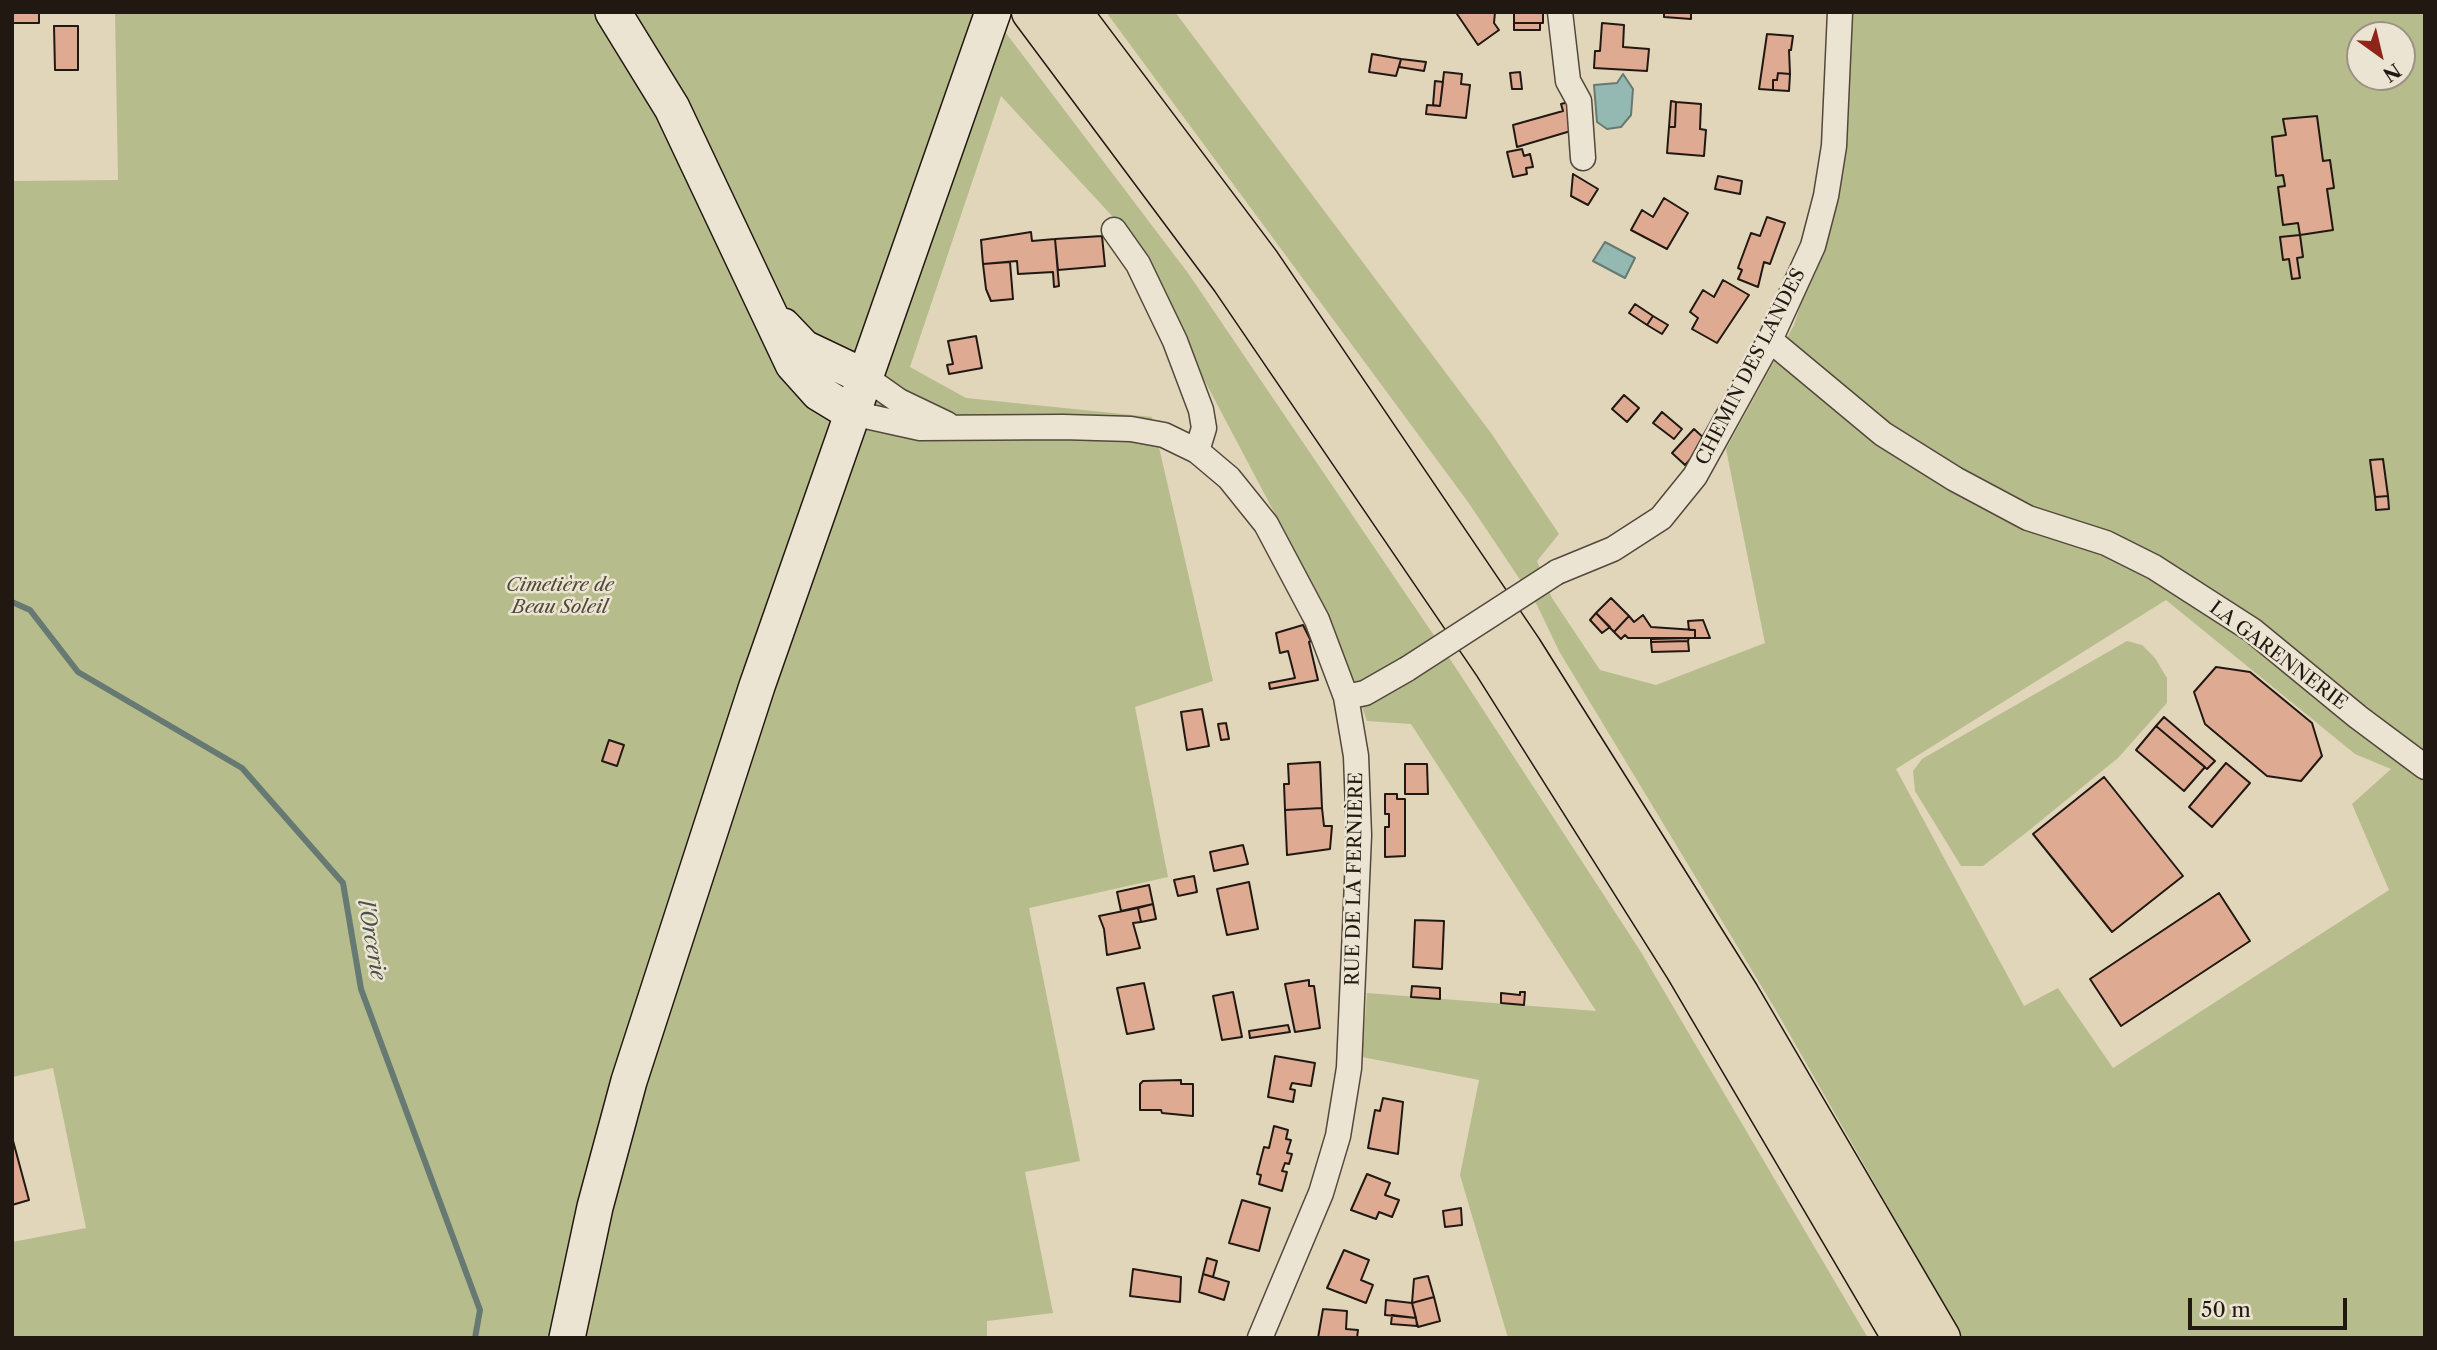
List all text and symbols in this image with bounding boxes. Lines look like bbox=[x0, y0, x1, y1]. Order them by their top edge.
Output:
north arrow bbox=[2346, 21, 2416, 91]
text: N bbox=[2379, 58, 2405, 86]
street label: CHEMIN DES LANDES bbox=[1691, 265, 1811, 469]
park label: Cimetière de Beau Soleil bbox=[506, 575, 614, 619]
street label: LA GARENNERIE bbox=[2205, 597, 2351, 715]
street label: RUE DE LA FERNIÈRE bbox=[1342, 772, 1368, 986]
water label: l'Orcerie bbox=[352, 898, 390, 982]
scale bar bbox=[2192, 1284, 2351, 1328]
text: 50 m bbox=[2201, 1297, 2251, 1322]

